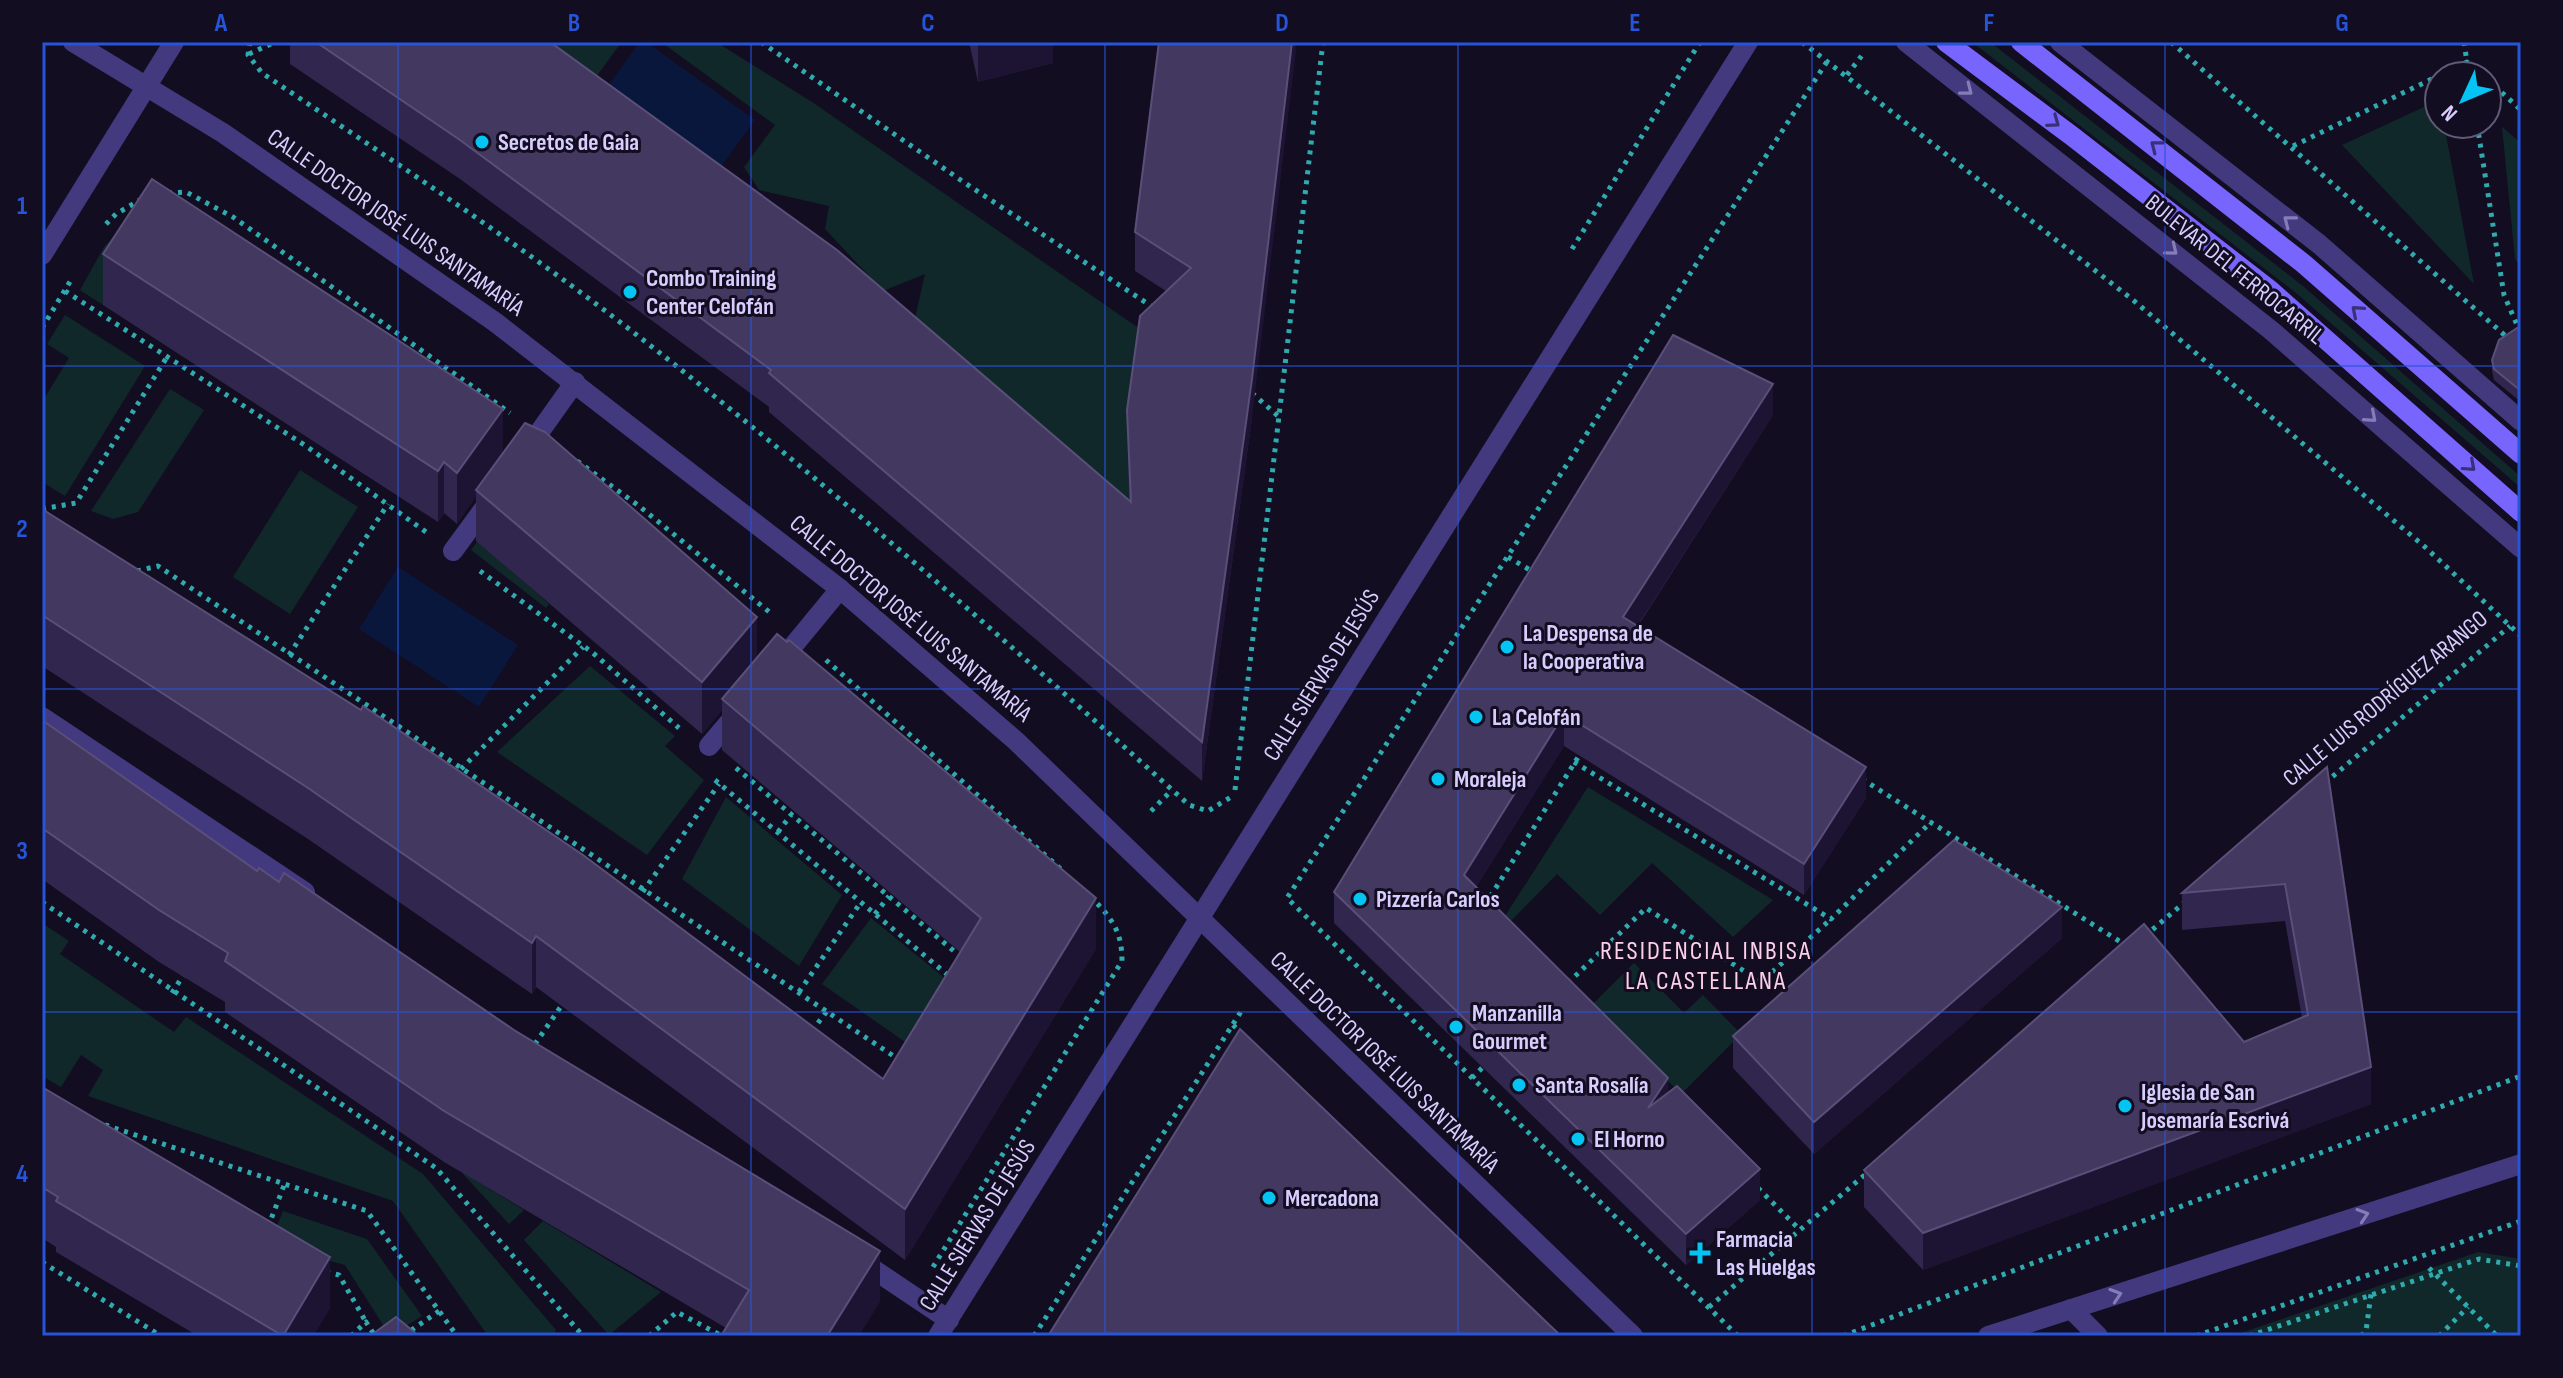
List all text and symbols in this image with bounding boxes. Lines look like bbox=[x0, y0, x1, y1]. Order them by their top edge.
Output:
text: A bbox=[214, 8, 228, 39]
text: B bbox=[568, 8, 580, 39]
text: C bbox=[921, 8, 935, 39]
text: D bbox=[1275, 8, 1289, 39]
text: E bbox=[1629, 8, 1641, 39]
text: F bbox=[1984, 8, 1995, 39]
text: G bbox=[2335, 8, 2349, 39]
north arrow bbox=[2423, 60, 2503, 140]
one-way arrow bbox=[1958, 80, 1973, 94]
text: N bbox=[2436, 99, 2463, 126]
one-way arrow bbox=[2045, 112, 2059, 126]
street label: CALLE DOCTOR JOSÉ LUIS SANTAMARÍA bbox=[262, 122, 530, 323]
place label: Secretos de Gaia bbox=[498, 128, 639, 157]
marker: Secretos de Gaia bbox=[473, 133, 491, 151]
one-way arrow bbox=[2150, 142, 2165, 156]
street label: BULEVAR DEL FERROCARRIL bbox=[2139, 188, 2330, 351]
text: 1 bbox=[17, 191, 27, 222]
one-way arrow bbox=[2283, 216, 2298, 230]
one-way arrow bbox=[2163, 240, 2178, 254]
place label: Combo Training Center Celofán bbox=[646, 264, 776, 321]
marker: Combo Training Center Celofán bbox=[621, 283, 639, 301]
one-way arrow bbox=[2352, 306, 2367, 321]
one-way arrow bbox=[2362, 407, 2377, 422]
one-way arrow bbox=[2460, 456, 2475, 470]
street label: CALLE DOCTOR JOSÉ LUIS SANTAMARÍA bbox=[784, 509, 1038, 729]
text: 2 bbox=[16, 514, 28, 545]
street label: CALLE SIERVAS DE JESÚS bbox=[1257, 584, 1386, 766]
street label: CALLE LUIS RODRÍGUEZ ARANGO bbox=[2277, 604, 2494, 793]
place label: La Despensa de la Cooperativa bbox=[1523, 619, 1653, 676]
marker: La Despensa de la Cooperativa bbox=[1498, 638, 1516, 656]
place label: La Celofán bbox=[1492, 703, 1581, 732]
marker: La Celofán bbox=[1467, 708, 1485, 726]
place label: Moraleja bbox=[1454, 765, 1526, 794]
marker: Moraleja bbox=[1429, 770, 1447, 788]
text: 3 bbox=[16, 836, 28, 867]
place label: Pizzería Carlos bbox=[1376, 885, 1500, 914]
marker: Pizzería Carlos bbox=[1351, 890, 1369, 908]
district label: RESIDENCIAL INBISA LA CASTELLANA bbox=[1600, 936, 1812, 997]
street label: CALLE DOCTOR JOSÉ LUIS SANTAMARÍA bbox=[1264, 945, 1506, 1180]
place label: Manzanilla Gourmet bbox=[1472, 999, 1562, 1056]
marker: Manzanilla Gourmet bbox=[1447, 1018, 1465, 1036]
place label: Santa Rosalía bbox=[1535, 1071, 1649, 1100]
marker: Santa Rosalía bbox=[1510, 1076, 1528, 1094]
place label: Iglesia de San Josemaría Escrivá bbox=[2140, 1078, 2289, 1135]
marker: Iglesia de San Josemaría Escrivá bbox=[2116, 1097, 2134, 1115]
place label: El Horno bbox=[1594, 1125, 1665, 1154]
marker: El Horno bbox=[1569, 1130, 1587, 1148]
street label: CALLE SIERVAS DE JESÚS bbox=[913, 1134, 1042, 1316]
text: 4 bbox=[16, 1159, 28, 1190]
place label: Mercadona bbox=[1285, 1184, 1379, 1213]
marker: Mercadona bbox=[1260, 1189, 1278, 1207]
one-way arrow bbox=[2356, 1208, 2369, 1224]
place label: Farmacia Las Huelgas bbox=[1716, 1225, 1816, 1282]
marker: Farmacia Las Huelgas bbox=[1691, 1244, 1709, 1262]
one-way arrow bbox=[2108, 1288, 2122, 1304]

